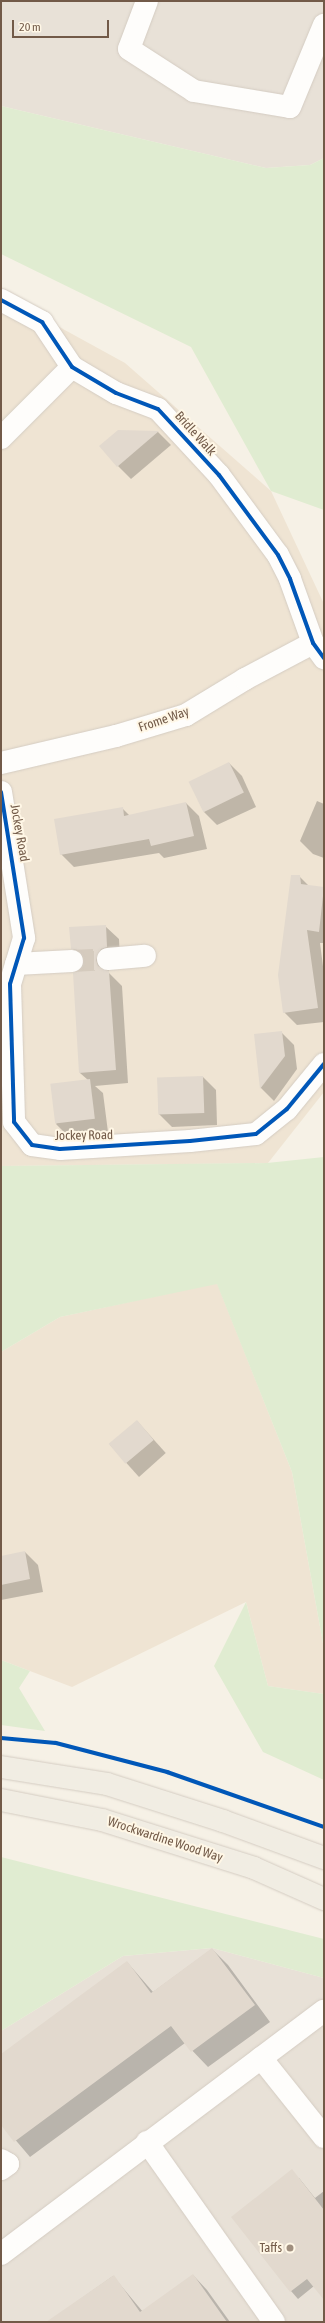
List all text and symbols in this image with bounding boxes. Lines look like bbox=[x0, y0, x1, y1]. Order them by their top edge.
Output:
scale bar bbox=[14, 12, 111, 38]
text: 20 m bbox=[19, 20, 41, 34]
street label: Bridle Walk bbox=[171, 409, 219, 459]
street label: Frome Way bbox=[137, 704, 191, 736]
street label: Jockey Road bbox=[6, 803, 32, 863]
street label: Jockey Road bbox=[55, 1128, 113, 1144]
street label: Wrockwardine Wood Way bbox=[105, 1814, 225, 1866]
place label: Taffs bbox=[260, 2240, 282, 2256]
marker: Taffs bbox=[285, 2243, 295, 2253]

